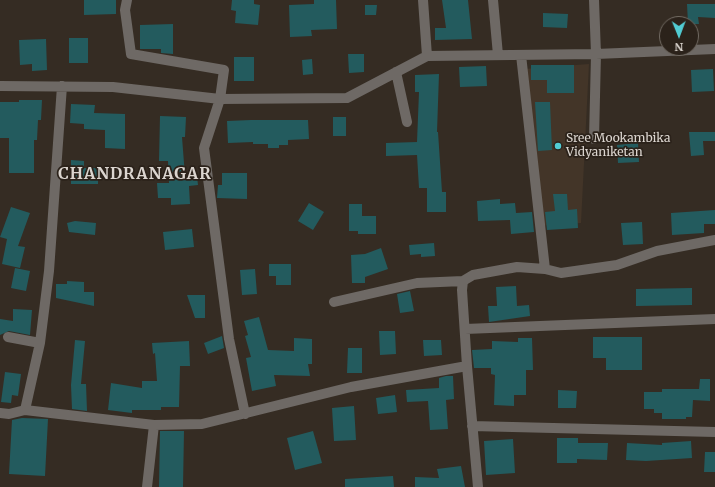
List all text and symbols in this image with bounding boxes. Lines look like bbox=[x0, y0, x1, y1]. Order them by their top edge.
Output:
north arrow bbox=[659, 16, 699, 56]
text: N bbox=[675, 40, 684, 54]
place label: Sree Mookambika Vidyaniketan bbox=[566, 132, 670, 160]
marker: Sree Mookambika Vidyaniketan bbox=[553, 141, 563, 151]
district label: CHANDRANAGAR bbox=[58, 164, 212, 184]

